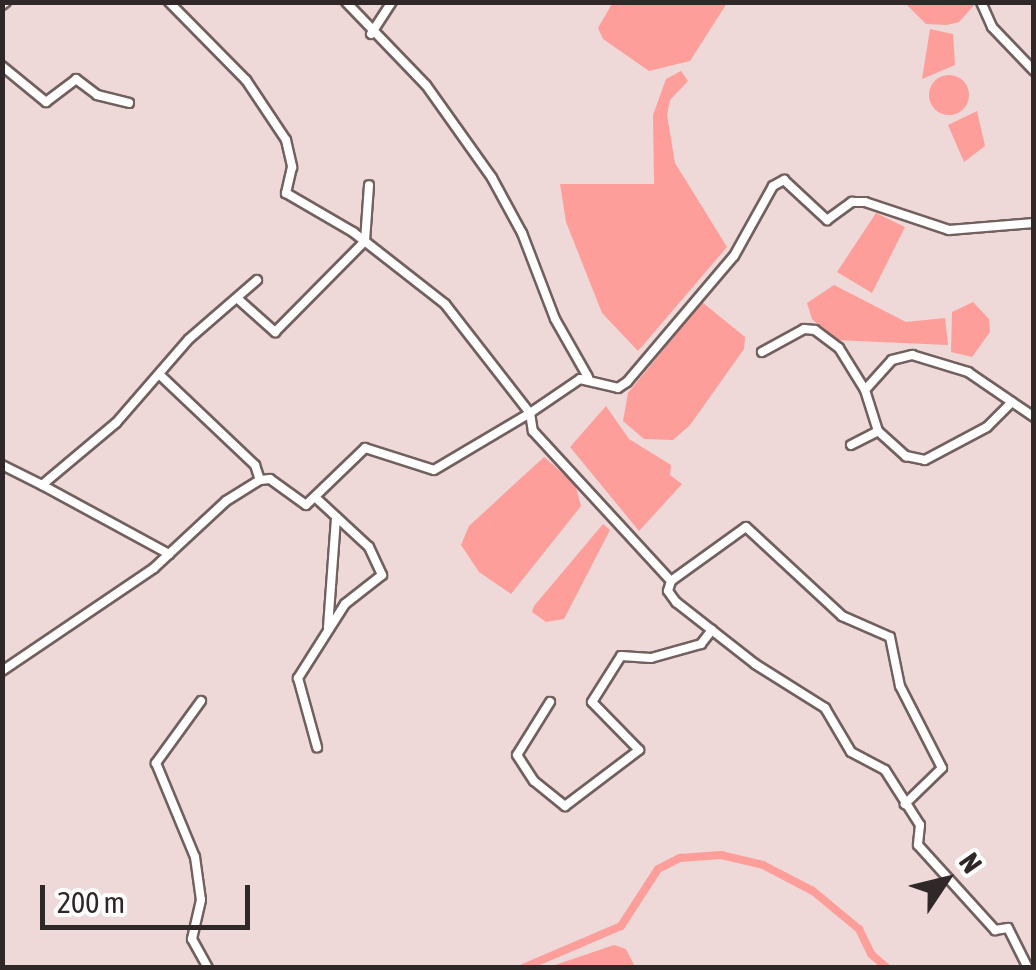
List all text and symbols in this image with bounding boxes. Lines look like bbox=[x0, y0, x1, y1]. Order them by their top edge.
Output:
north arrow bbox=[896, 830, 996, 930]
text: N bbox=[953, 847, 988, 879]
scale bar bbox=[45, 865, 255, 927]
text: 200 m bbox=[57, 885, 125, 919]

